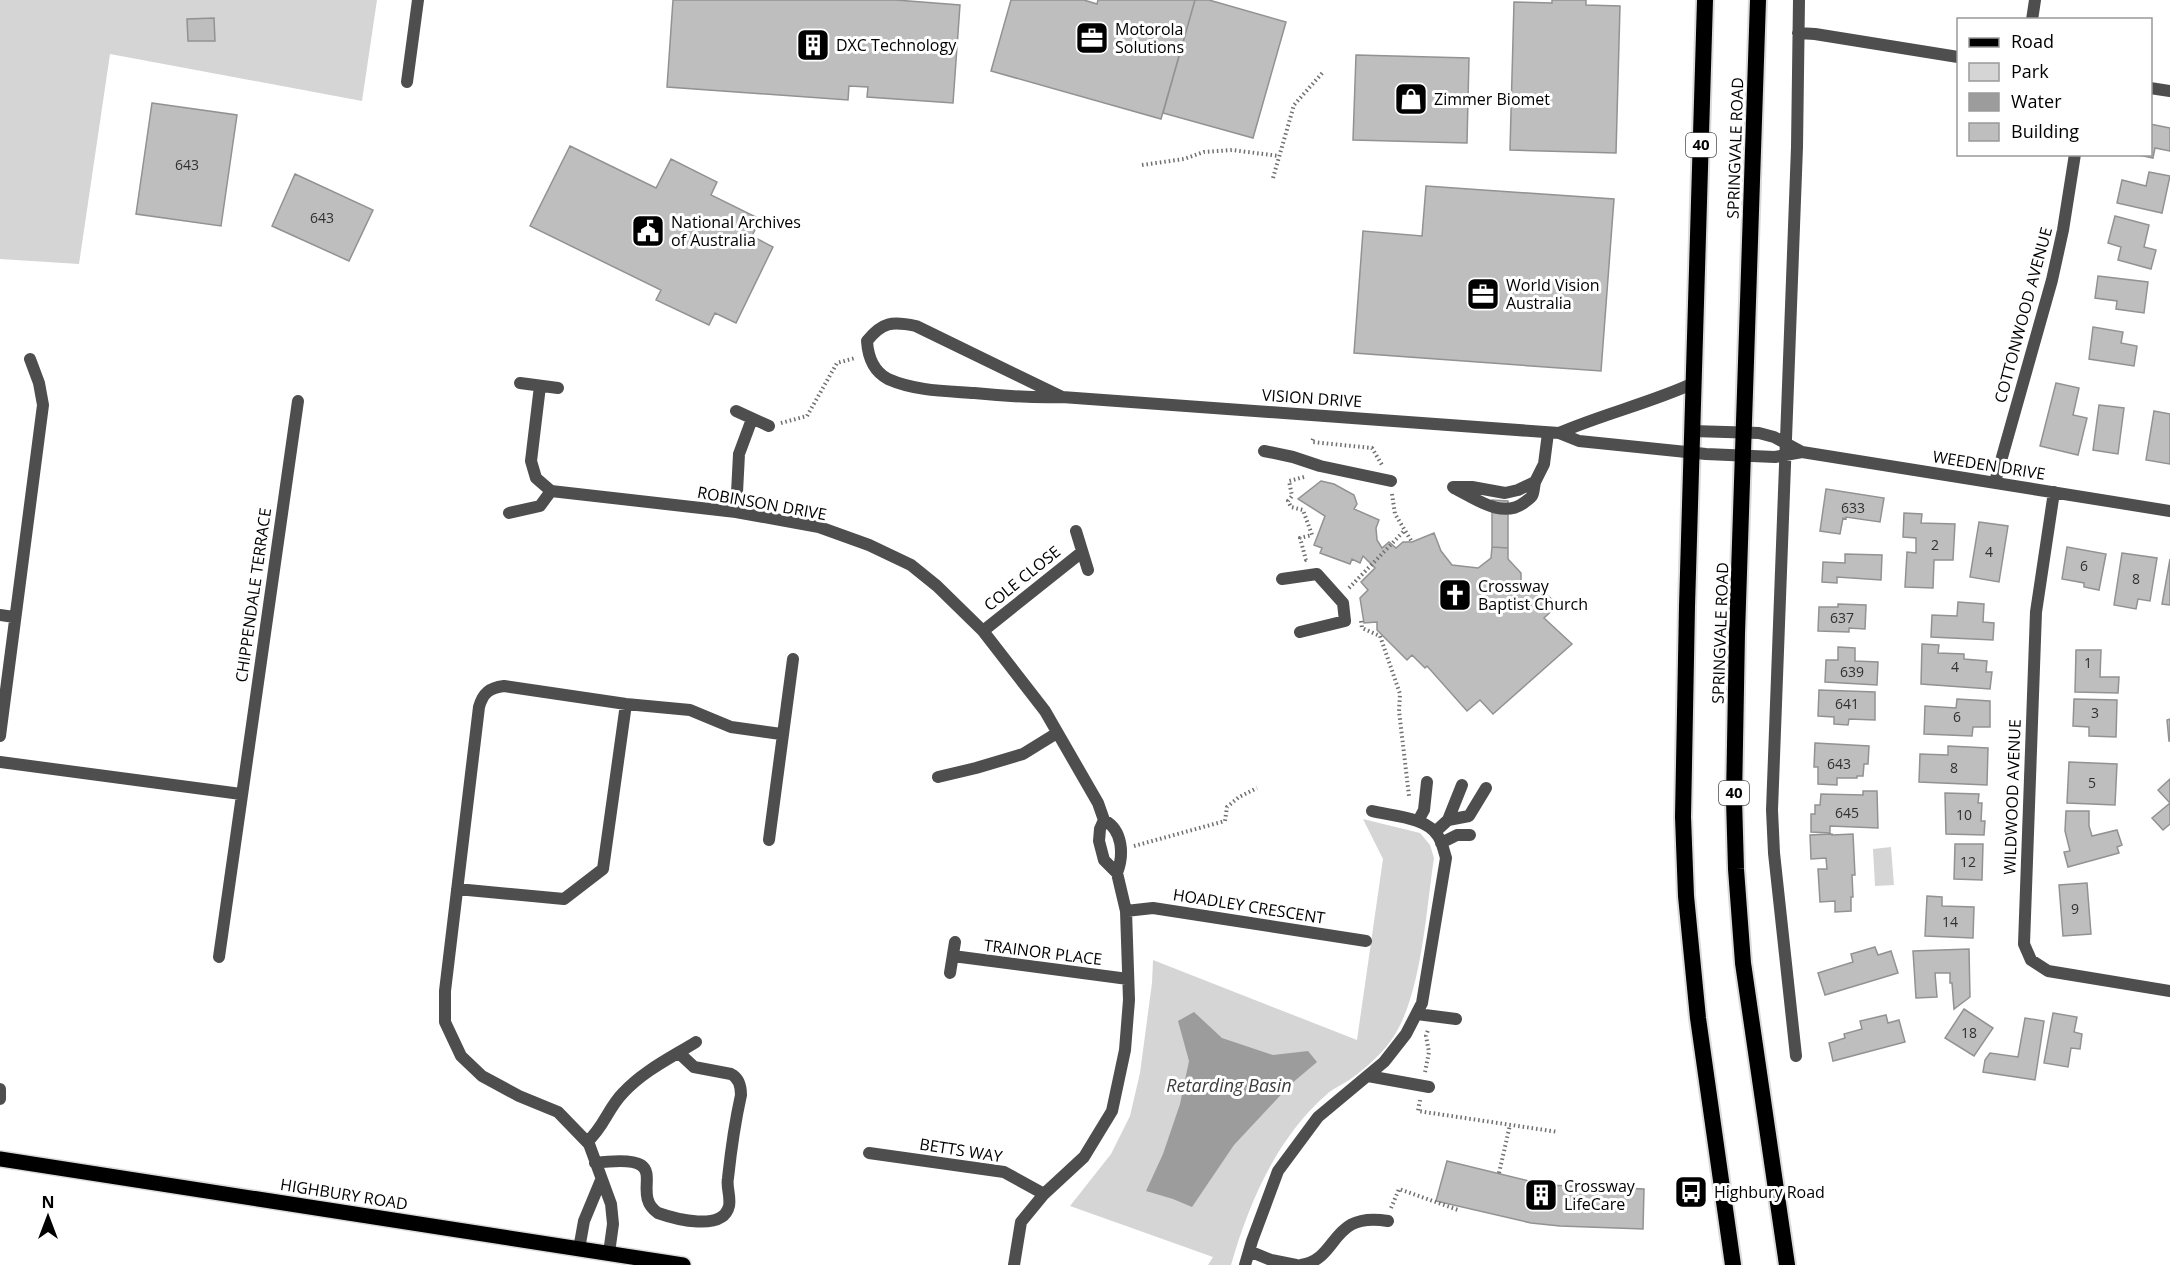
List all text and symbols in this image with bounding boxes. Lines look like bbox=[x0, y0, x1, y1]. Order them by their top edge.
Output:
place label: Motorola Solutions bbox=[1115, 18, 1184, 58]
legend bbox=[1957, 18, 2152, 156]
office icon: Motorola Solutions bbox=[1074, 20, 1110, 56]
building icon: DXC Technology bbox=[795, 27, 831, 63]
text: Road bbox=[2011, 29, 2054, 53]
place label: DXC Technology bbox=[836, 34, 957, 56]
text: Park bbox=[2011, 59, 2049, 83]
street label: SPRINGVALE ROAD bbox=[1722, 77, 1748, 219]
shop icon: Zimmer Biomet bbox=[1393, 81, 1429, 117]
place label: Zimmer Biomet bbox=[1434, 88, 1550, 110]
text: Water bbox=[2011, 89, 2062, 113]
text: Building bbox=[2011, 119, 2079, 143]
road number: 40 bbox=[1686, 133, 1716, 157]
house number: 643 bbox=[175, 155, 199, 174]
house number: 643 bbox=[310, 208, 334, 227]
place label: National Archives of Australia bbox=[671, 211, 801, 251]
public building icon: National Archives of Australia bbox=[630, 213, 666, 249]
street label: COTTONWOOD AVENUE bbox=[1989, 225, 2057, 405]
place label: World Vision Australia bbox=[1506, 274, 1600, 314]
office icon: World Vision Australia bbox=[1465, 276, 1501, 312]
street label: VISION DRIVE bbox=[1261, 384, 1363, 412]
street label: WEEDEN DRIVE bbox=[1931, 445, 2047, 485]
street label: ROBINSON DRIVE bbox=[696, 481, 828, 525]
house number: 633 bbox=[1841, 498, 1865, 517]
street label: CHIPPENDALE TERRACE bbox=[230, 506, 276, 684]
house number: 2 bbox=[1931, 535, 1939, 554]
street label: COLE CLOSE bbox=[979, 540, 1065, 616]
house number: 4 bbox=[1985, 542, 1993, 561]
house number: 6 bbox=[2080, 556, 2088, 575]
street label: SPRINGVALE ROAD bbox=[1707, 562, 1733, 704]
house number: 8 bbox=[2132, 569, 2140, 588]
place label: Crossway Baptist Church bbox=[1478, 575, 1588, 615]
church icon: Crossway Baptist Church bbox=[1437, 577, 1473, 613]
house number: 637 bbox=[1830, 608, 1854, 627]
house number: 1 bbox=[2084, 653, 2092, 672]
house number: 4 bbox=[1951, 657, 1959, 676]
house number: 639 bbox=[1840, 662, 1864, 681]
house number: 641 bbox=[1835, 694, 1859, 713]
house number: 3 bbox=[2091, 703, 2099, 722]
house number: 6 bbox=[1953, 707, 1961, 726]
street label: WILDWOOD AVENUE bbox=[1998, 719, 2026, 875]
house number: 643 bbox=[1827, 754, 1851, 773]
house number: 8 bbox=[1950, 758, 1958, 777]
house number: 5 bbox=[2088, 773, 2096, 792]
road number: 40 bbox=[1719, 781, 1749, 805]
house number: 645 bbox=[1835, 803, 1859, 822]
house number: 10 bbox=[1956, 805, 1972, 824]
house number: 12 bbox=[1960, 852, 1976, 871]
street label: HOADLEY CRESCENT bbox=[1171, 883, 1327, 929]
house number: 9 bbox=[2071, 899, 2079, 918]
house number: 14 bbox=[1942, 912, 1958, 931]
street label: TRAINOR PLACE bbox=[983, 934, 1103, 970]
house number: 18 bbox=[1961, 1023, 1977, 1042]
water label: Retarding Basin bbox=[1166, 1073, 1292, 1097]
street label: BETTS WAY bbox=[918, 1133, 1004, 1167]
street label: HIGHBURY ROAD bbox=[279, 1173, 409, 1215]
bus stop icon: Highbury Road bbox=[1673, 1174, 1709, 1210]
place label: Crossway LifeCare bbox=[1564, 1175, 1636, 1215]
building icon: Crossway LifeCare bbox=[1523, 1177, 1559, 1213]
place label: Highbury Road bbox=[1714, 1181, 1825, 1203]
north arrow bbox=[18, 1187, 78, 1247]
text: N bbox=[41, 1191, 55, 1213]

